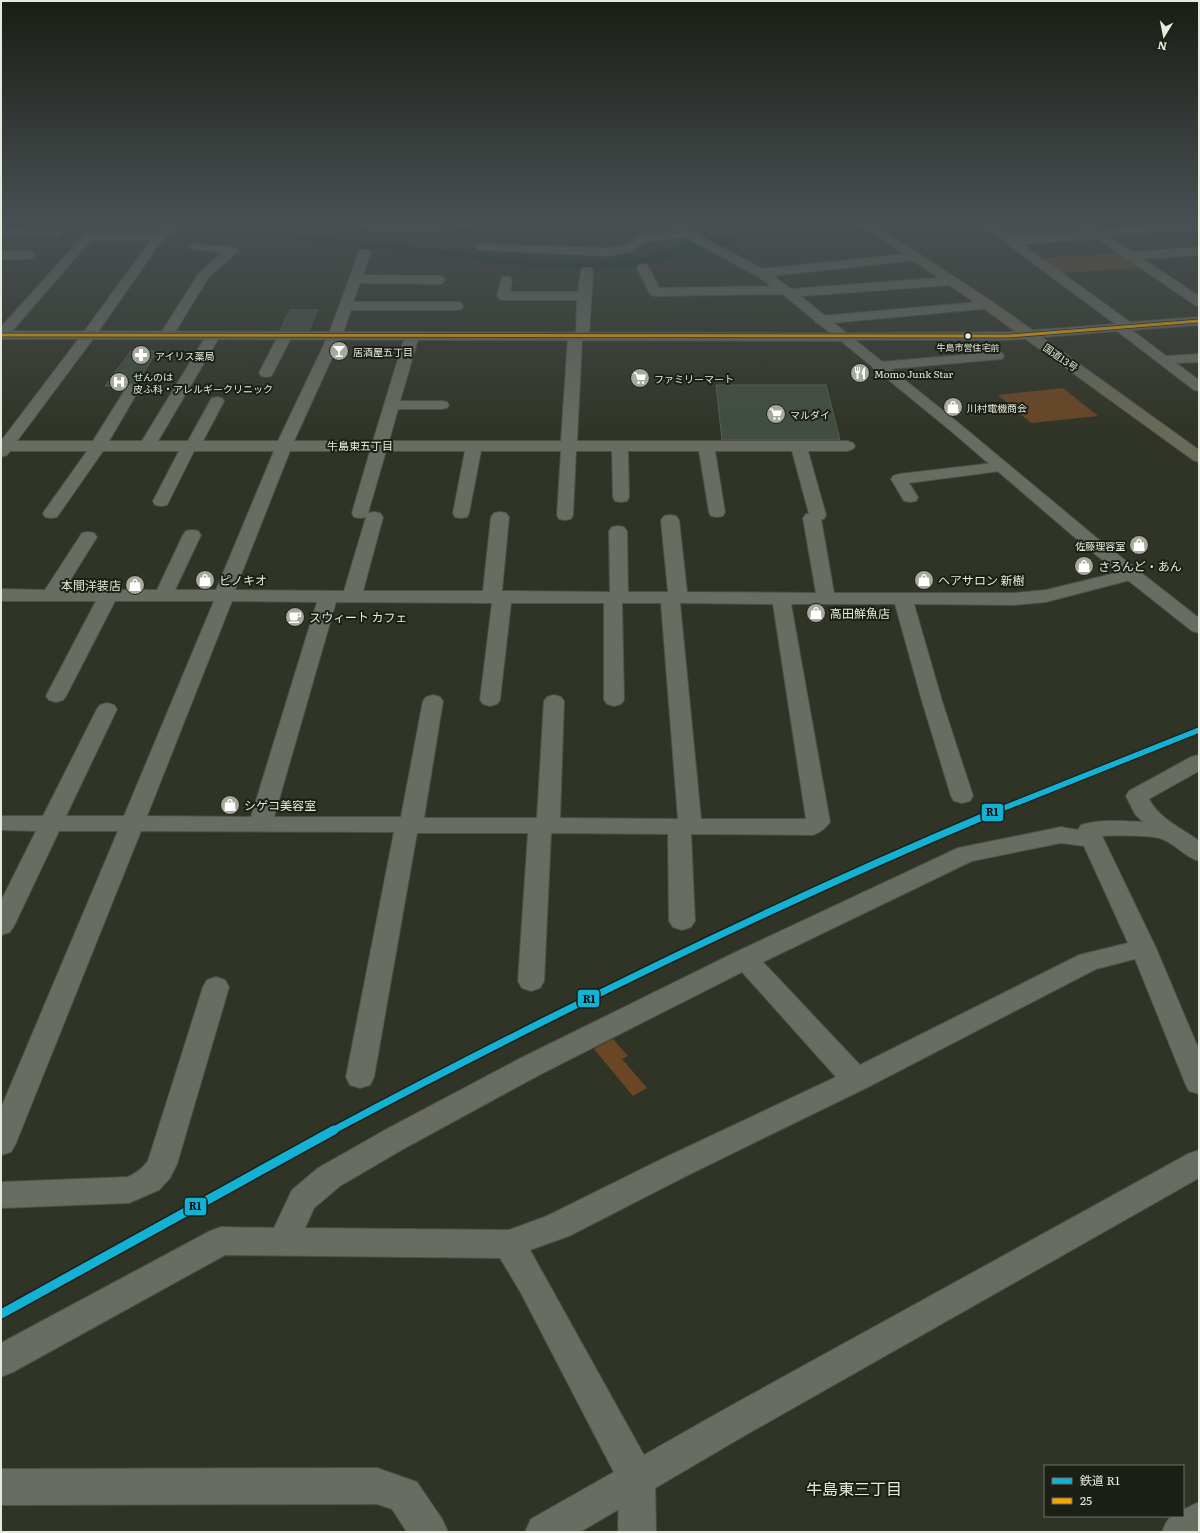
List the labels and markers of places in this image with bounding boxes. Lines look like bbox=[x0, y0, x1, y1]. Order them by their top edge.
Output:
marker: 牛島市営住宅前 bbox=[963, 331, 973, 341]
bar icon: 居酒屋五丁目 bbox=[328, 340, 350, 362]
place label: 牛島市営住宅前 bbox=[936, 340, 1000, 354]
pharmacy icon: アイリス薬局 bbox=[130, 344, 152, 366]
place label: 居酒屋五丁目 bbox=[353, 344, 413, 359]
place label: アイリス薬局 bbox=[155, 348, 215, 363]
restaurant icon: Momo Junk Star bbox=[849, 362, 871, 384]
place label: Momo Junk Star bbox=[874, 366, 954, 381]
supermarket icon: ファミリーマート bbox=[629, 367, 651, 389]
place label: せんのは 皮ふ科・アレルギークリニック bbox=[133, 369, 273, 396]
hospital icon: せんのは 皮ふ科・アレルギークリニック bbox=[108, 371, 130, 393]
place label: ファミリーマート bbox=[654, 371, 734, 386]
shop icon: 川村電機商会 bbox=[942, 396, 964, 418]
place label: 川村電機商会 bbox=[967, 400, 1027, 415]
supermarket icon: マルダイ bbox=[765, 403, 787, 425]
place label: マルダイ bbox=[790, 407, 830, 422]
shop icon: 佐藤理容室 bbox=[1128, 534, 1150, 556]
place label: 佐藤理容室 bbox=[1075, 538, 1125, 553]
shop icon: さろんど・あん bbox=[1073, 555, 1095, 577]
place label: さろんど・あん bbox=[1098, 557, 1182, 575]
shop icon: ピノキオ bbox=[194, 569, 216, 591]
shop icon: ヘアサロン 新樹 bbox=[913, 569, 935, 591]
place label: ピノキオ bbox=[219, 571, 267, 589]
place label: ヘアサロン 新樹 bbox=[938, 571, 1024, 589]
shop icon: 本間洋装店 bbox=[124, 574, 146, 596]
place label: 本間洋装店 bbox=[61, 576, 121, 594]
shop icon: 高田鮮魚店 bbox=[805, 602, 827, 624]
place label: 高田鮮魚店 bbox=[830, 604, 890, 622]
cafe icon: スウィート カフェ bbox=[284, 606, 306, 628]
place label: スウィート カフェ bbox=[309, 608, 407, 626]
shop icon: シゲコ美容室 bbox=[219, 794, 241, 816]
place label: シゲコ美容室 bbox=[244, 796, 316, 814]

